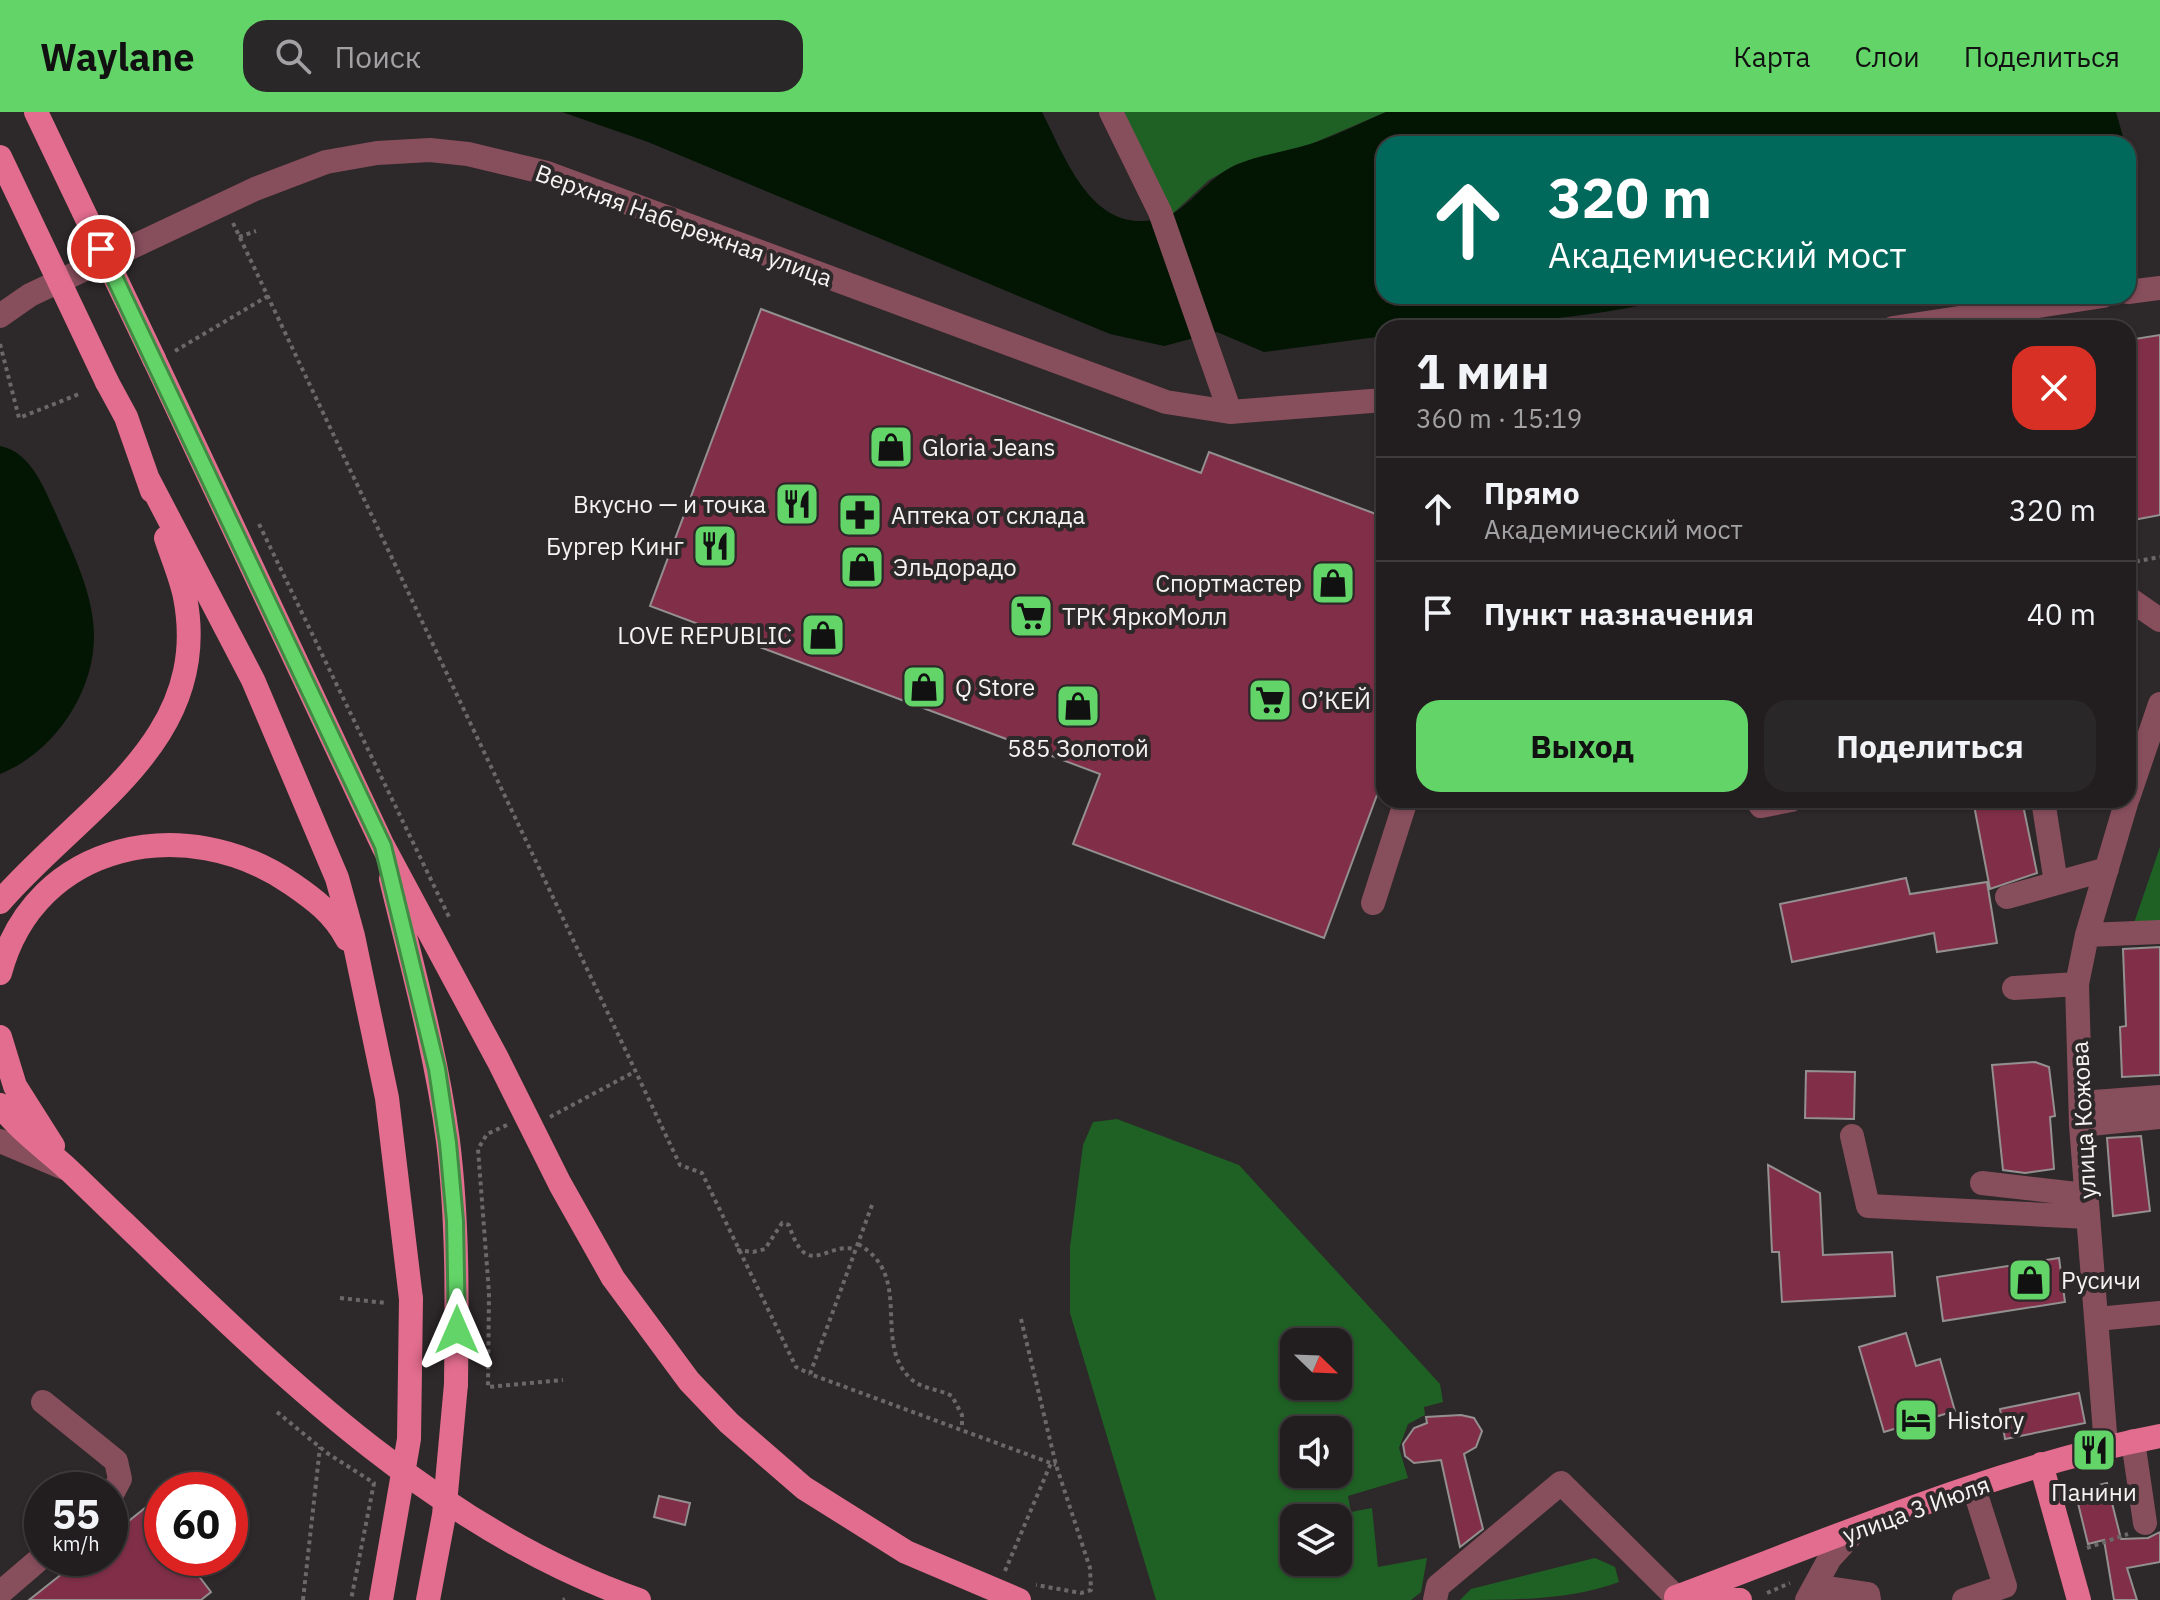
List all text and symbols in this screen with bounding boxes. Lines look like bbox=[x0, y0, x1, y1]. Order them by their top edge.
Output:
search box bbox=[243, 20, 803, 92]
text: Waylane bbox=[40, 32, 195, 81]
icon: search bbox=[271, 34, 315, 78]
text: Поиск bbox=[335, 37, 421, 76]
text: Карта bbox=[1733, 38, 1810, 75]
text: Слои bbox=[1854, 38, 1920, 75]
text: Поделиться bbox=[1964, 38, 2120, 75]
street label: Верхняя Набережная улица bbox=[531, 156, 837, 294]
text: 320 m bbox=[1548, 161, 1712, 233]
icon: ahead bbox=[1416, 168, 1520, 272]
pin bbox=[67, 215, 135, 283]
icon: arrive bbox=[79, 227, 123, 271]
text: Академический мост bbox=[1548, 231, 1906, 278]
text: 1 мин bbox=[1416, 340, 1550, 402]
button: close bbox=[2012, 346, 2096, 430]
text: 360 m · 15:19 bbox=[1416, 401, 1582, 435]
shop icon: Gloria Jeans bbox=[867, 423, 915, 471]
place label: Gloria Jeans bbox=[922, 431, 1056, 463]
text: Прямо bbox=[1484, 473, 1580, 512]
restaurant icon: Вкусно — и точка bbox=[773, 480, 821, 528]
icon: ahead bbox=[1416, 487, 1460, 531]
place label: Вкусно — и точка bbox=[573, 488, 766, 520]
text: 320 m bbox=[2009, 490, 2096, 529]
pharmacy icon: Аптека от склада bbox=[836, 491, 884, 539]
place label: Аптека от склада bbox=[891, 499, 1085, 531]
text: Академический мост bbox=[1484, 512, 1743, 546]
restaurant icon: Бургер Кинг bbox=[691, 522, 739, 570]
place label: Бургер Кинг bbox=[546, 530, 684, 562]
shop icon: Эльдорадо bbox=[838, 543, 886, 591]
place label: Эльдорадо bbox=[893, 551, 1017, 583]
shop icon: Спортмастер bbox=[1309, 559, 1357, 607]
place label: Спортмастер bbox=[1155, 567, 1302, 599]
icon: arrive bbox=[1416, 591, 1460, 635]
supermarket icon: ТРК ЯркоМолл bbox=[1007, 592, 1055, 640]
text: Пункт назначения bbox=[1484, 594, 1754, 633]
text: 40 m bbox=[2027, 594, 2096, 633]
place label: ТРК ЯркоМолл bbox=[1062, 600, 1227, 632]
shop icon: LOVE REPUBLIC bbox=[799, 611, 847, 659]
place label: LOVE REPUBLIC bbox=[617, 619, 792, 651]
shop icon: Q Store bbox=[900, 663, 948, 711]
place label: Q Store bbox=[955, 671, 1035, 703]
supermarket icon: О’КЕЙ bbox=[1246, 676, 1294, 724]
shop icon: 585 Золотой bbox=[1054, 682, 1102, 730]
place label: О’КЕЙ bbox=[1301, 684, 1371, 716]
button: Выход bbox=[1416, 700, 1748, 792]
button: Поделиться bbox=[1764, 700, 2096, 792]
place label: 585 Золотой bbox=[1007, 732, 1149, 764]
street label: улица Кожова bbox=[2063, 1040, 2103, 1200]
shop icon: Русичи bbox=[2006, 1256, 2054, 1304]
place label: Русичи bbox=[2061, 1264, 2141, 1296]
position arrow bbox=[415, 1288, 499, 1372]
north arrow bbox=[1280, 1328, 1352, 1400]
map controls bbox=[1280, 1328, 1352, 1576]
hotel icon: History bbox=[1892, 1396, 1940, 1444]
place label: History bbox=[1947, 1404, 2024, 1436]
button: sound bbox=[1280, 1416, 1352, 1488]
restaurant icon: Панини bbox=[2070, 1426, 2118, 1474]
street label: улица 3 Июля bbox=[1838, 1468, 1994, 1550]
speed limit sign: 60 bbox=[144, 1472, 248, 1576]
place label: Панини bbox=[2051, 1476, 2137, 1508]
text: 55 bbox=[52, 1488, 100, 1540]
button: layers bbox=[1280, 1504, 1352, 1576]
text: km/h bbox=[52, 1530, 100, 1557]

